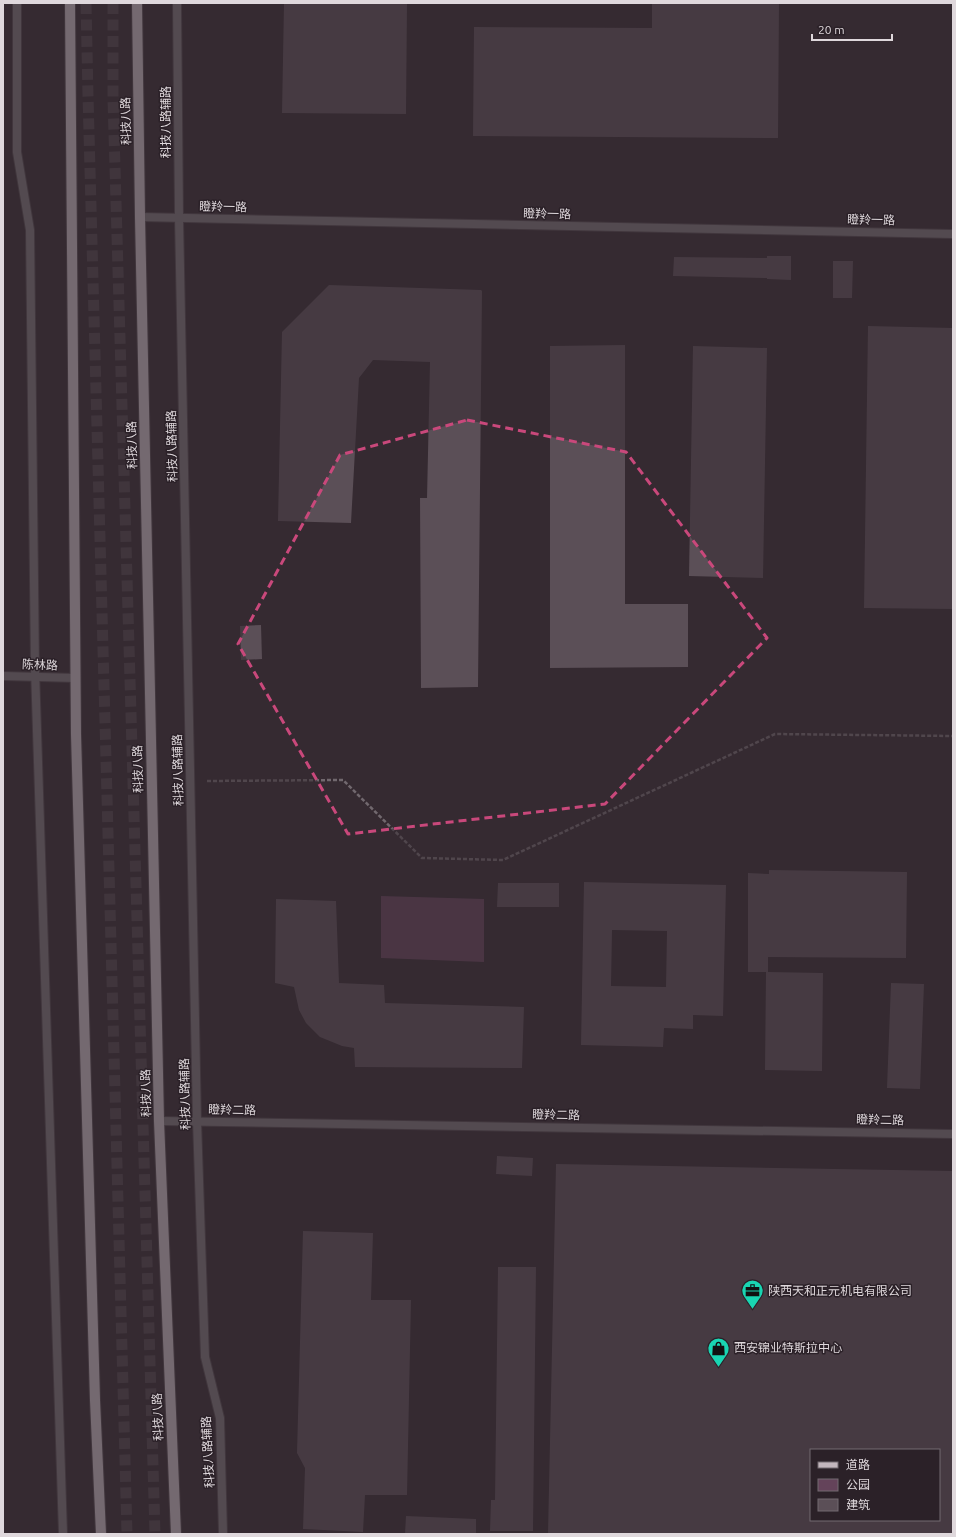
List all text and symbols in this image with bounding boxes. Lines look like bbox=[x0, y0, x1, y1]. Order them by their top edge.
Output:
scale bar bbox=[812, 16, 892, 42]
text: 20 m bbox=[818, 23, 845, 36]
street label: 科技八路辅路 bbox=[159, 86, 172, 158]
street label: 科技八路 bbox=[119, 97, 132, 145]
street label: 瞪羚一路 bbox=[199, 200, 247, 213]
street label: 瞪羚一路 bbox=[523, 207, 571, 220]
street label: 瞪羚一路 bbox=[847, 213, 895, 226]
street label: 科技八路辅路 bbox=[164, 410, 179, 482]
street label: 科技八路 bbox=[125, 421, 138, 469]
street label: 陈林路 bbox=[22, 657, 58, 672]
street label: 科技八路辅路 bbox=[170, 734, 185, 806]
street label: 科技八路 bbox=[131, 745, 144, 793]
street label: 科技八路辅路 bbox=[177, 1058, 192, 1130]
street label: 科技八路 bbox=[139, 1069, 152, 1117]
street label: 瞪羚二路 bbox=[208, 1103, 256, 1116]
street label: 瞪羚二路 bbox=[532, 1108, 580, 1121]
street label: 瞪羚二路 bbox=[856, 1113, 904, 1126]
office icon: 陕西天和正元机电有限公司 bbox=[740, 1278, 766, 1311]
place label: 陕西天和正元机电有限公司 bbox=[768, 1284, 912, 1297]
shop icon: 西安锦业特斯拉中心 bbox=[705, 1335, 731, 1368]
place label: 西安锦业特斯拉中心 bbox=[734, 1341, 842, 1354]
street label: 科技八路 bbox=[150, 1393, 165, 1441]
street label: 科技八路辅路 bbox=[199, 1416, 216, 1488]
legend bbox=[810, 1449, 940, 1521]
text: 道路 bbox=[846, 1458, 870, 1471]
text: 公园 bbox=[846, 1478, 870, 1491]
text: 建筑 bbox=[846, 1498, 870, 1511]

